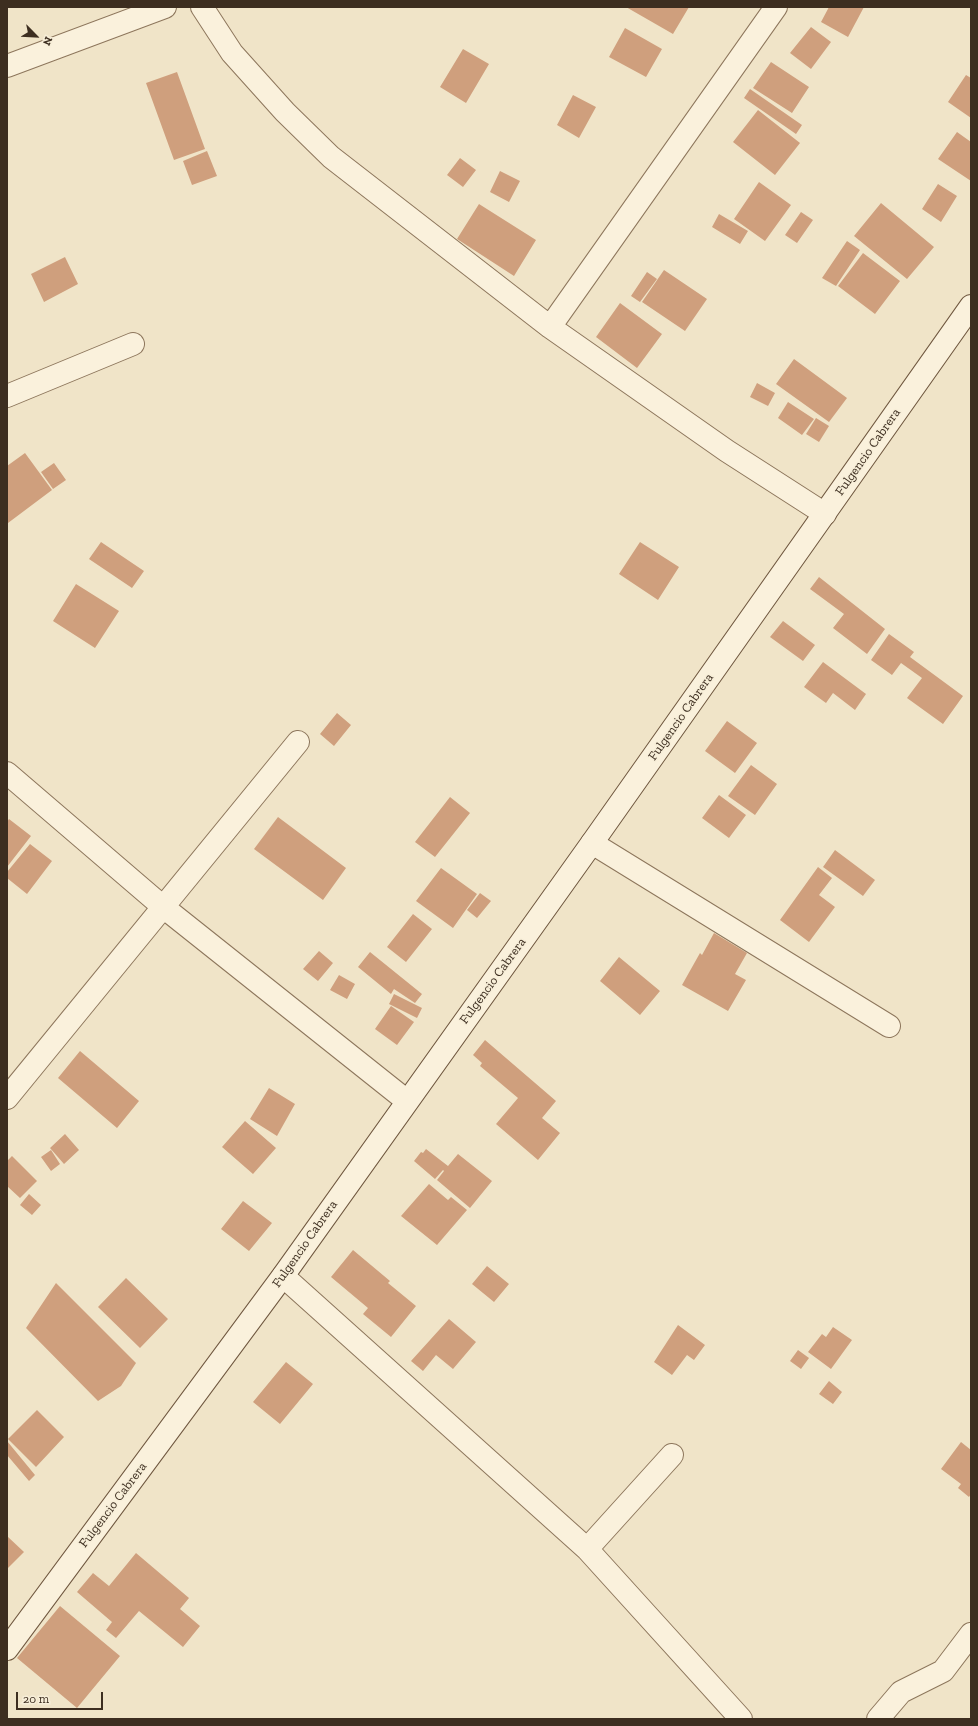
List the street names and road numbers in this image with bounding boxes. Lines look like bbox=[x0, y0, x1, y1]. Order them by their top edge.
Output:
street label: Fulgencio Cabrera bbox=[832, 405, 904, 499]
street label: Fulgencio Cabrera bbox=[645, 670, 717, 764]
street label: Fulgencio Cabrera bbox=[456, 935, 530, 1027]
street label: Fulgencio Cabrera bbox=[269, 1197, 341, 1291]
street label: Fulgencio Cabrera bbox=[76, 1459, 150, 1551]

